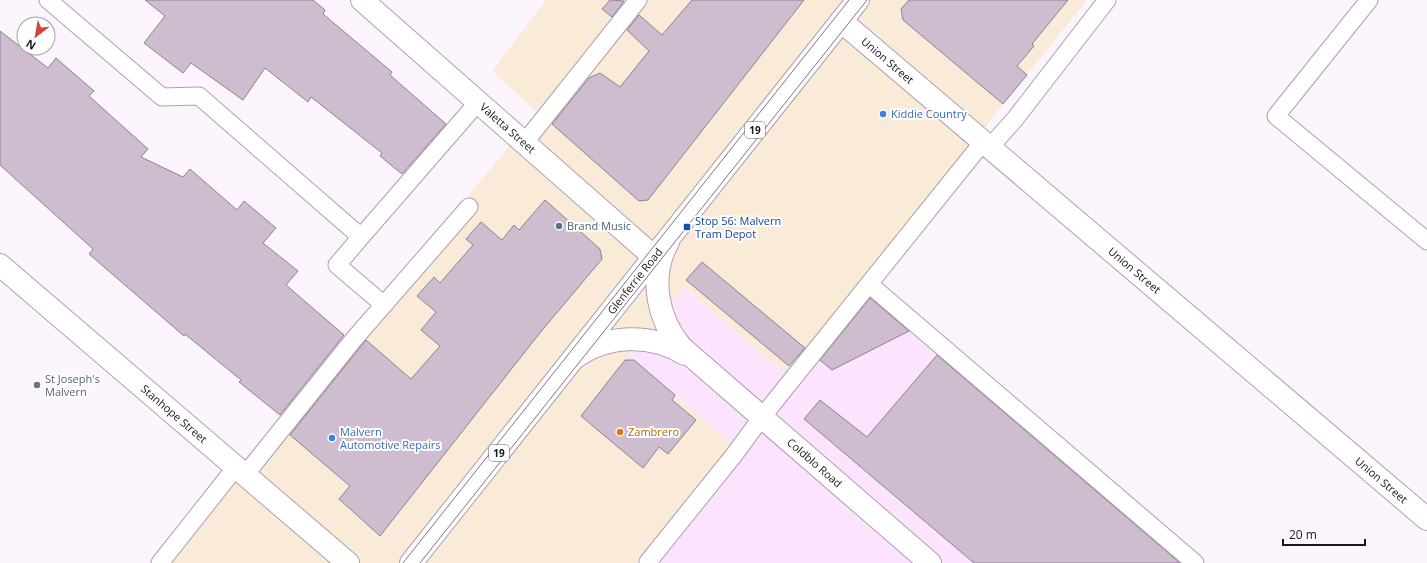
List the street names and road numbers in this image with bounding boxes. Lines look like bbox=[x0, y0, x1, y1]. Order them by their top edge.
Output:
street label: Union Street bbox=[858, 34, 917, 87]
street label: Valetta Street bbox=[477, 99, 539, 156]
road number: 19 bbox=[745, 122, 765, 138]
street label: Union Street bbox=[1105, 243, 1164, 297]
street label: Glenferrie Road bbox=[603, 244, 665, 317]
street label: Stanhope Street bbox=[138, 381, 211, 446]
street label: Coldblo Road bbox=[784, 434, 846, 490]
road number: 19 bbox=[489, 445, 509, 461]
street label: Union Street bbox=[1352, 453, 1411, 506]

